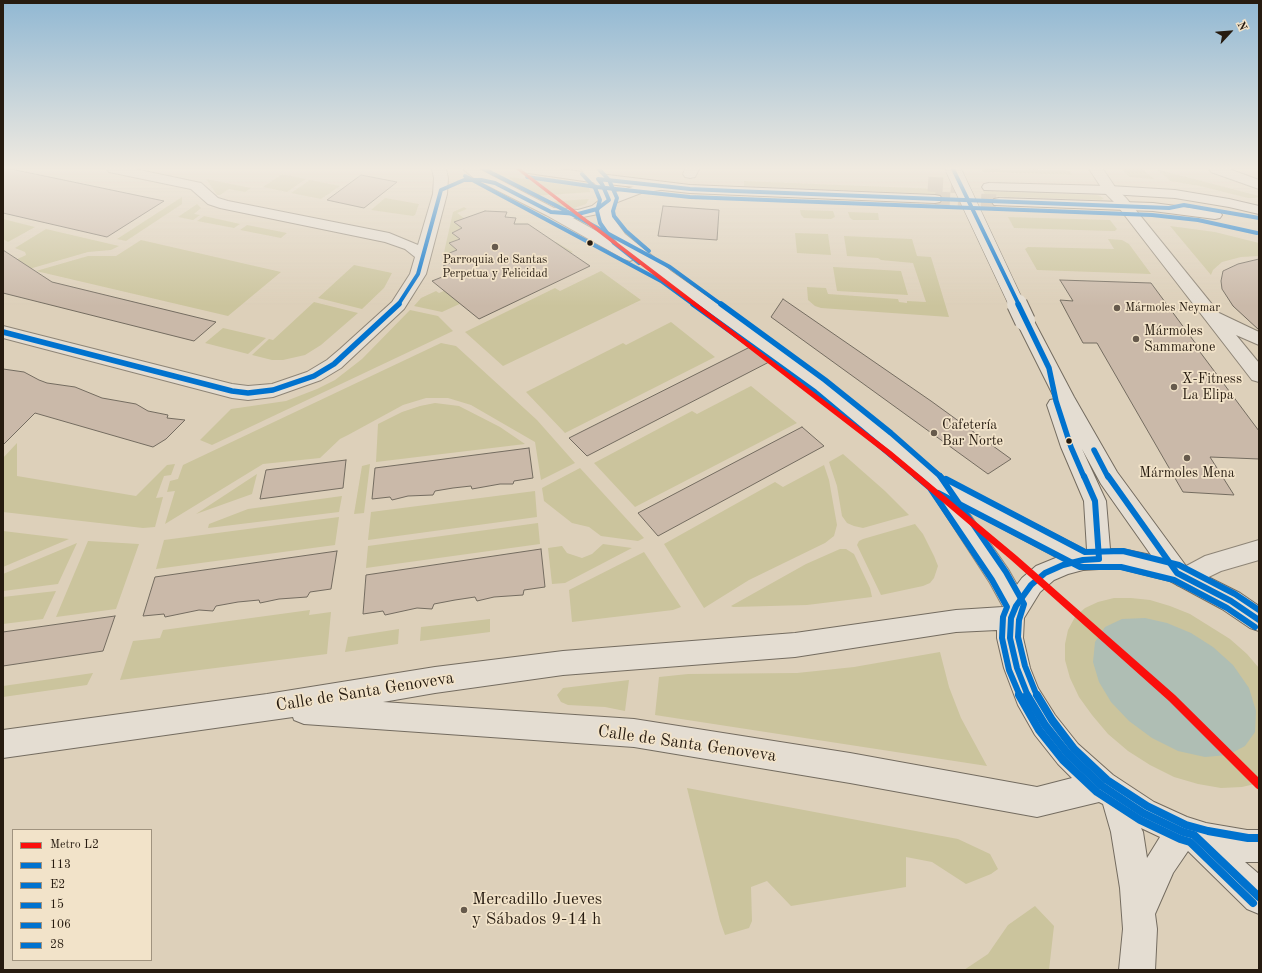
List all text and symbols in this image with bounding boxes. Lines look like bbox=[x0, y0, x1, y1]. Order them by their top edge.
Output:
north arrow bbox=[1210, 12, 1250, 52]
text: N bbox=[1234, 20, 1248, 33]
unlabelled marker bbox=[585, 238, 595, 248]
marker: Parroquia de Santas Perpetua y Felicidad bbox=[490, 242, 500, 252]
place label: Parroquia de Santas Perpetua y Felicidad bbox=[442, 253, 548, 281]
place label: Mármoles Neymar bbox=[1125, 301, 1220, 315]
marker: Mármoles Neymar bbox=[1112, 303, 1122, 313]
place label: Mármoles Sammarone bbox=[1144, 323, 1215, 356]
marker: Mármoles Sammarone bbox=[1131, 334, 1141, 344]
place label: X-Fitness La Elipa bbox=[1182, 371, 1242, 404]
marker: X-Fitness La Elipa bbox=[1169, 382, 1179, 392]
place label: Cafetería Bar Norte bbox=[942, 417, 1003, 450]
marker: Cafetería Bar Norte bbox=[929, 428, 939, 438]
unlabelled marker bbox=[1064, 436, 1074, 446]
marker: Mármoles Mena bbox=[1182, 453, 1192, 463]
place label: Mármoles Mena bbox=[1139, 465, 1235, 481]
street label: Calle de Santa Genoveva bbox=[274, 668, 456, 716]
street label: Calle de Santa Genoveva bbox=[596, 721, 778, 767]
legend bbox=[12, 829, 152, 961]
text: Metro L2 bbox=[50, 839, 99, 851]
text: 113 bbox=[50, 859, 71, 871]
text: E2 bbox=[50, 879, 65, 891]
place label: Mercadillo Jueves y Sábados 9-14 h bbox=[472, 890, 602, 930]
text: 15 bbox=[50, 899, 64, 911]
marker: Mercadillo Jueves y Sábados 9-14 h bbox=[459, 905, 469, 915]
text: 106 bbox=[50, 919, 71, 931]
text: 28 bbox=[50, 939, 64, 951]

